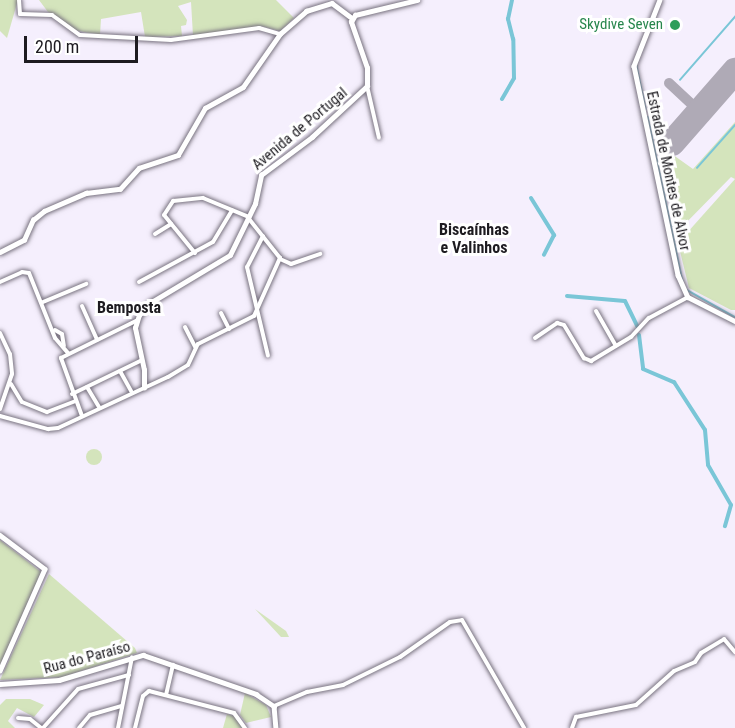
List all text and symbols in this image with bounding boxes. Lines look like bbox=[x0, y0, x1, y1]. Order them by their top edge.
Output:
place label: Skydive Seven bbox=[579, 16, 663, 34]
marker: Skydive Seven bbox=[668, 18, 682, 32]
scale bar bbox=[27, 24, 141, 62]
text: 200 m bbox=[35, 36, 79, 57]
street label: Avenida de Portugal bbox=[249, 84, 351, 174]
street label: Estrada de Montes de Alvor bbox=[642, 90, 694, 252]
district label: Biscaínhas e Valinhos bbox=[439, 220, 509, 258]
district label: Bemposta bbox=[97, 298, 161, 318]
street label: Rua do Paraíso bbox=[42, 638, 132, 678]

